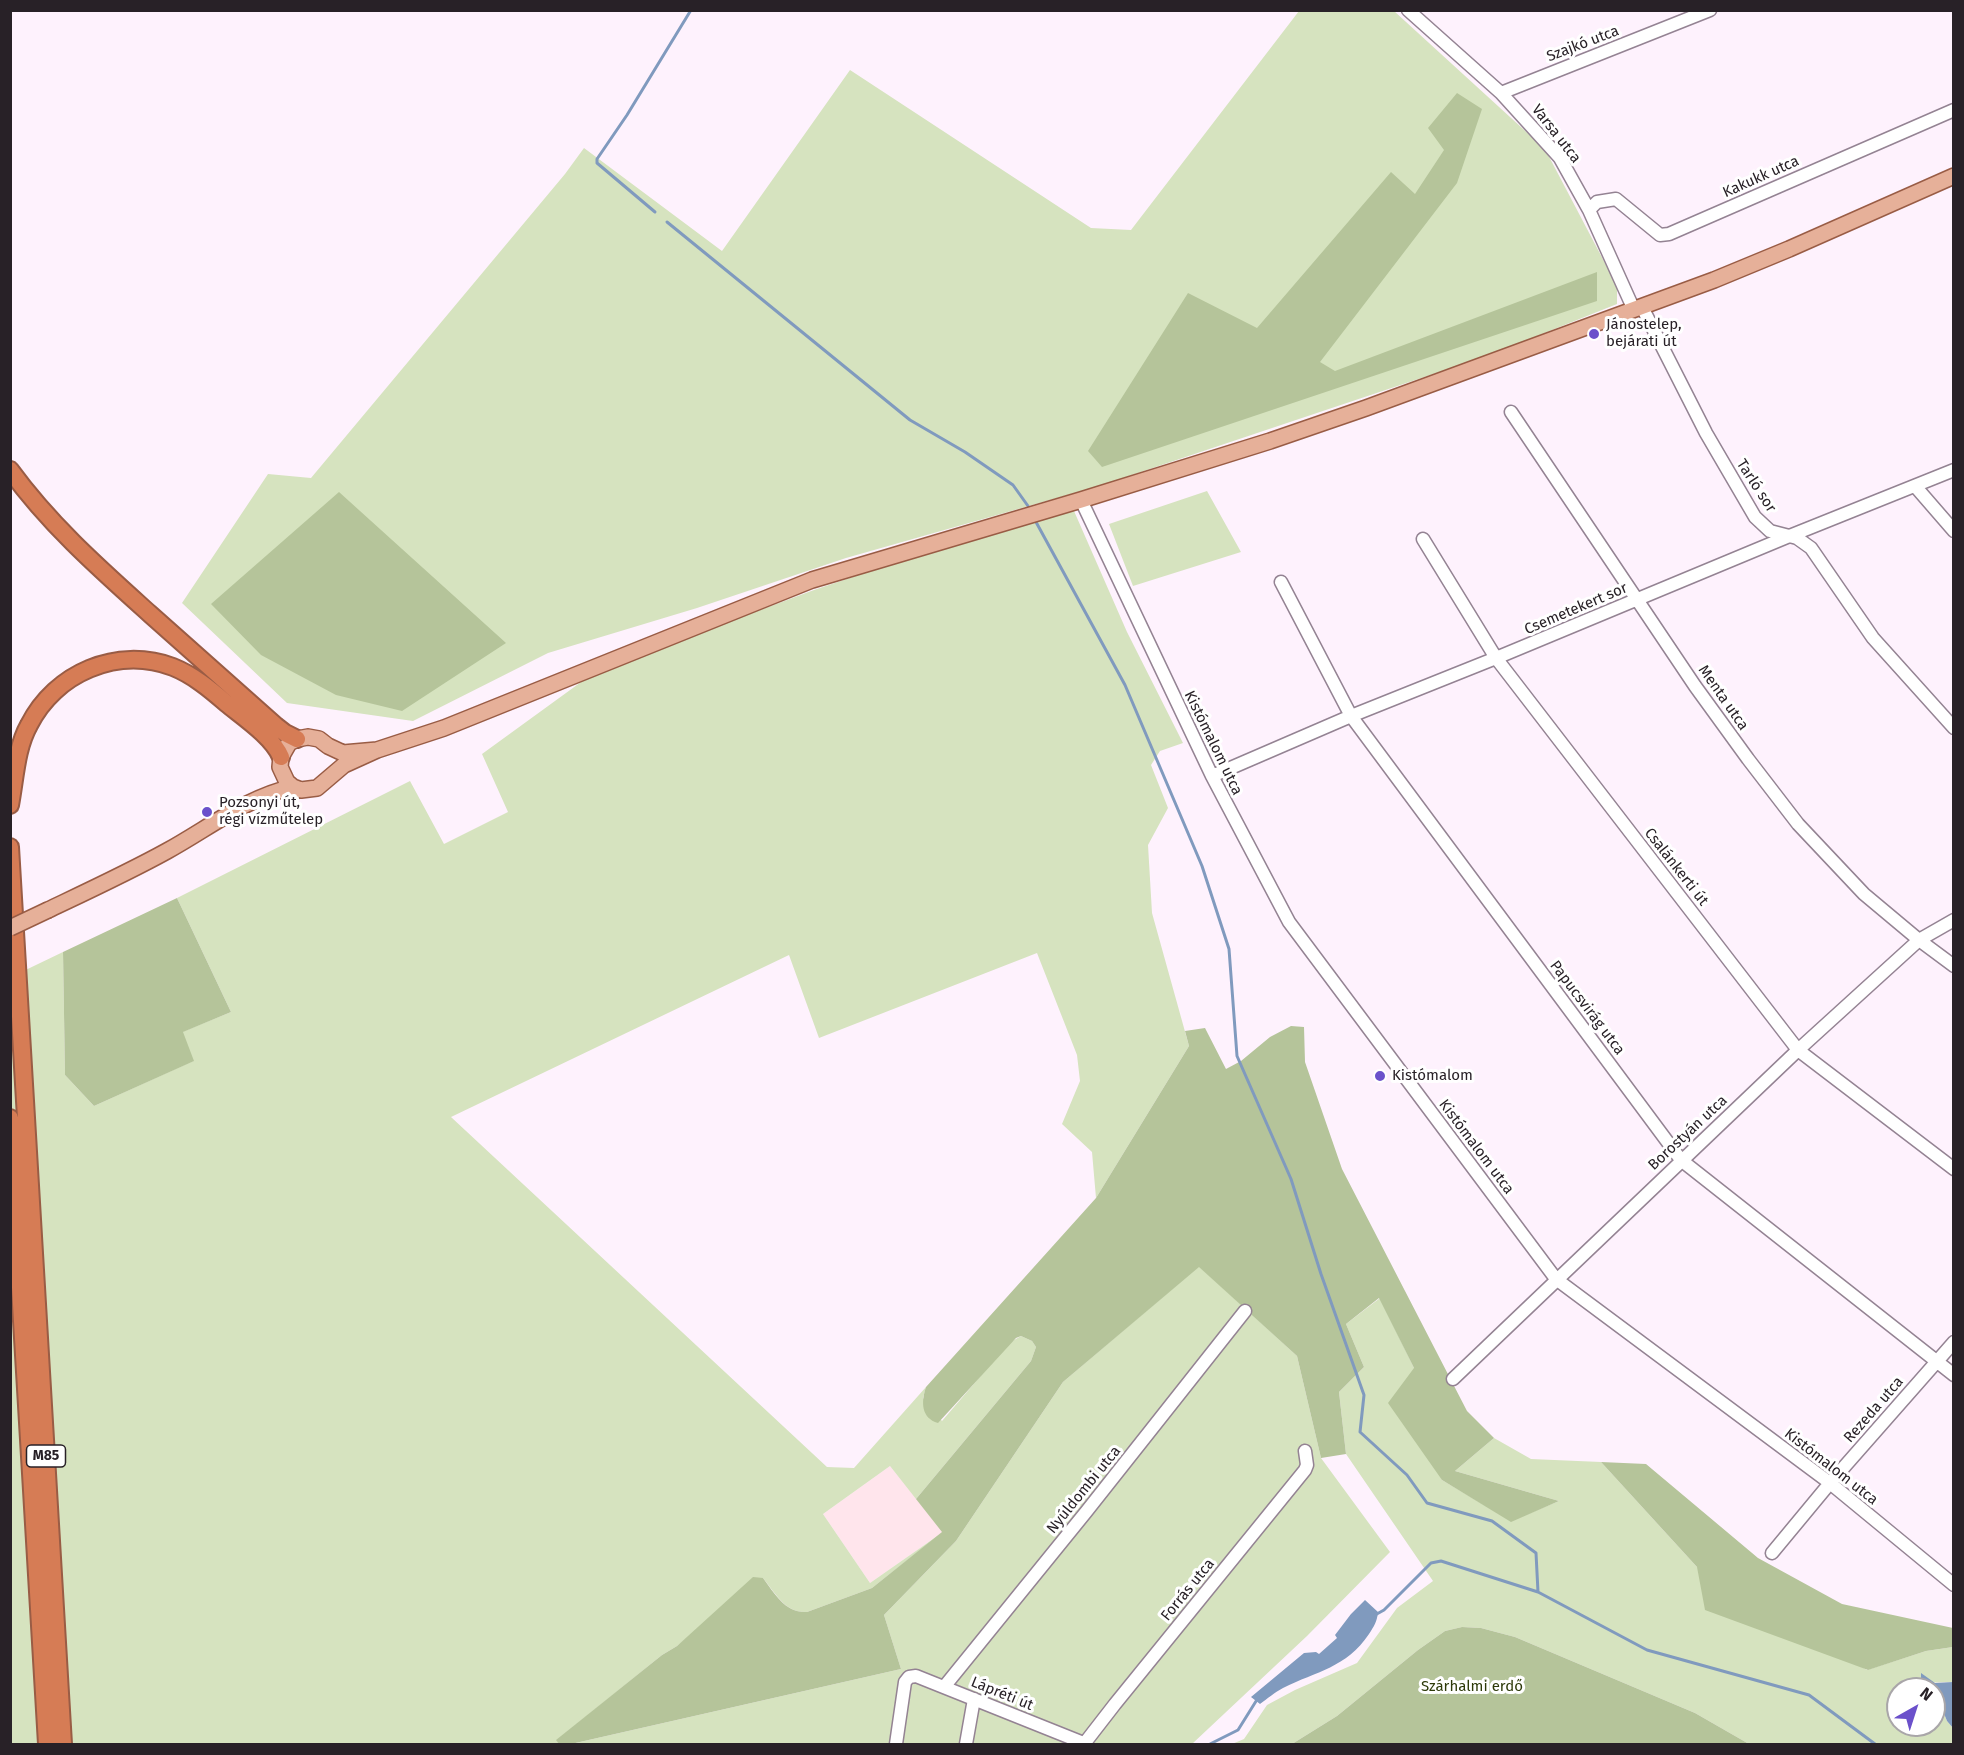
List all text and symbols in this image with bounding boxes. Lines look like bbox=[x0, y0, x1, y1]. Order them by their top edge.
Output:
street label: Szajkó utca bbox=[1544, 22, 1622, 66]
street label: Varsa utca bbox=[1527, 101, 1585, 167]
street label: Kakukk utca bbox=[1720, 152, 1802, 202]
place label: Jánostelep, bejárati út bbox=[1606, 316, 1682, 351]
marker: Jánostelep, bejárati út bbox=[1587, 327, 1601, 341]
street label: Tarló sor bbox=[1732, 456, 1780, 516]
street label: Csemetekert sor bbox=[1522, 579, 1630, 639]
street label: Menta utca bbox=[1694, 662, 1752, 734]
street label: Kistómalom utca bbox=[1180, 688, 1246, 798]
place label: Pozsonyi út, régi vízműtelep bbox=[219, 794, 323, 829]
marker: Pozsonyi út, régi vízműtelep bbox=[200, 805, 214, 819]
street label: Csalánkerti út bbox=[1640, 825, 1712, 909]
street label: Papucsvirág utca bbox=[1546, 957, 1628, 1059]
place label: Kistómalom bbox=[1392, 1067, 1473, 1085]
marker: Kistómalom bbox=[1373, 1069, 1387, 1083]
street label: Borostyán utca bbox=[1645, 1092, 1731, 1174]
street label: Kistómalom utca bbox=[1435, 1096, 1517, 1198]
street label: Rezeda utca bbox=[1840, 1373, 1908, 1447]
street label: Kistómalom utca bbox=[1781, 1425, 1881, 1509]
street label: Nyúldombi utca bbox=[1043, 1443, 1125, 1537]
road number: M85 bbox=[26, 1445, 66, 1467]
street label: Forrás utca bbox=[1157, 1555, 1219, 1625]
street label: Lápréti út bbox=[968, 1673, 1036, 1715]
north arrow bbox=[1886, 1677, 1946, 1737]
park label: Szárhalmi erdő bbox=[1421, 1678, 1523, 1696]
text: N bbox=[1916, 1683, 1936, 1705]

